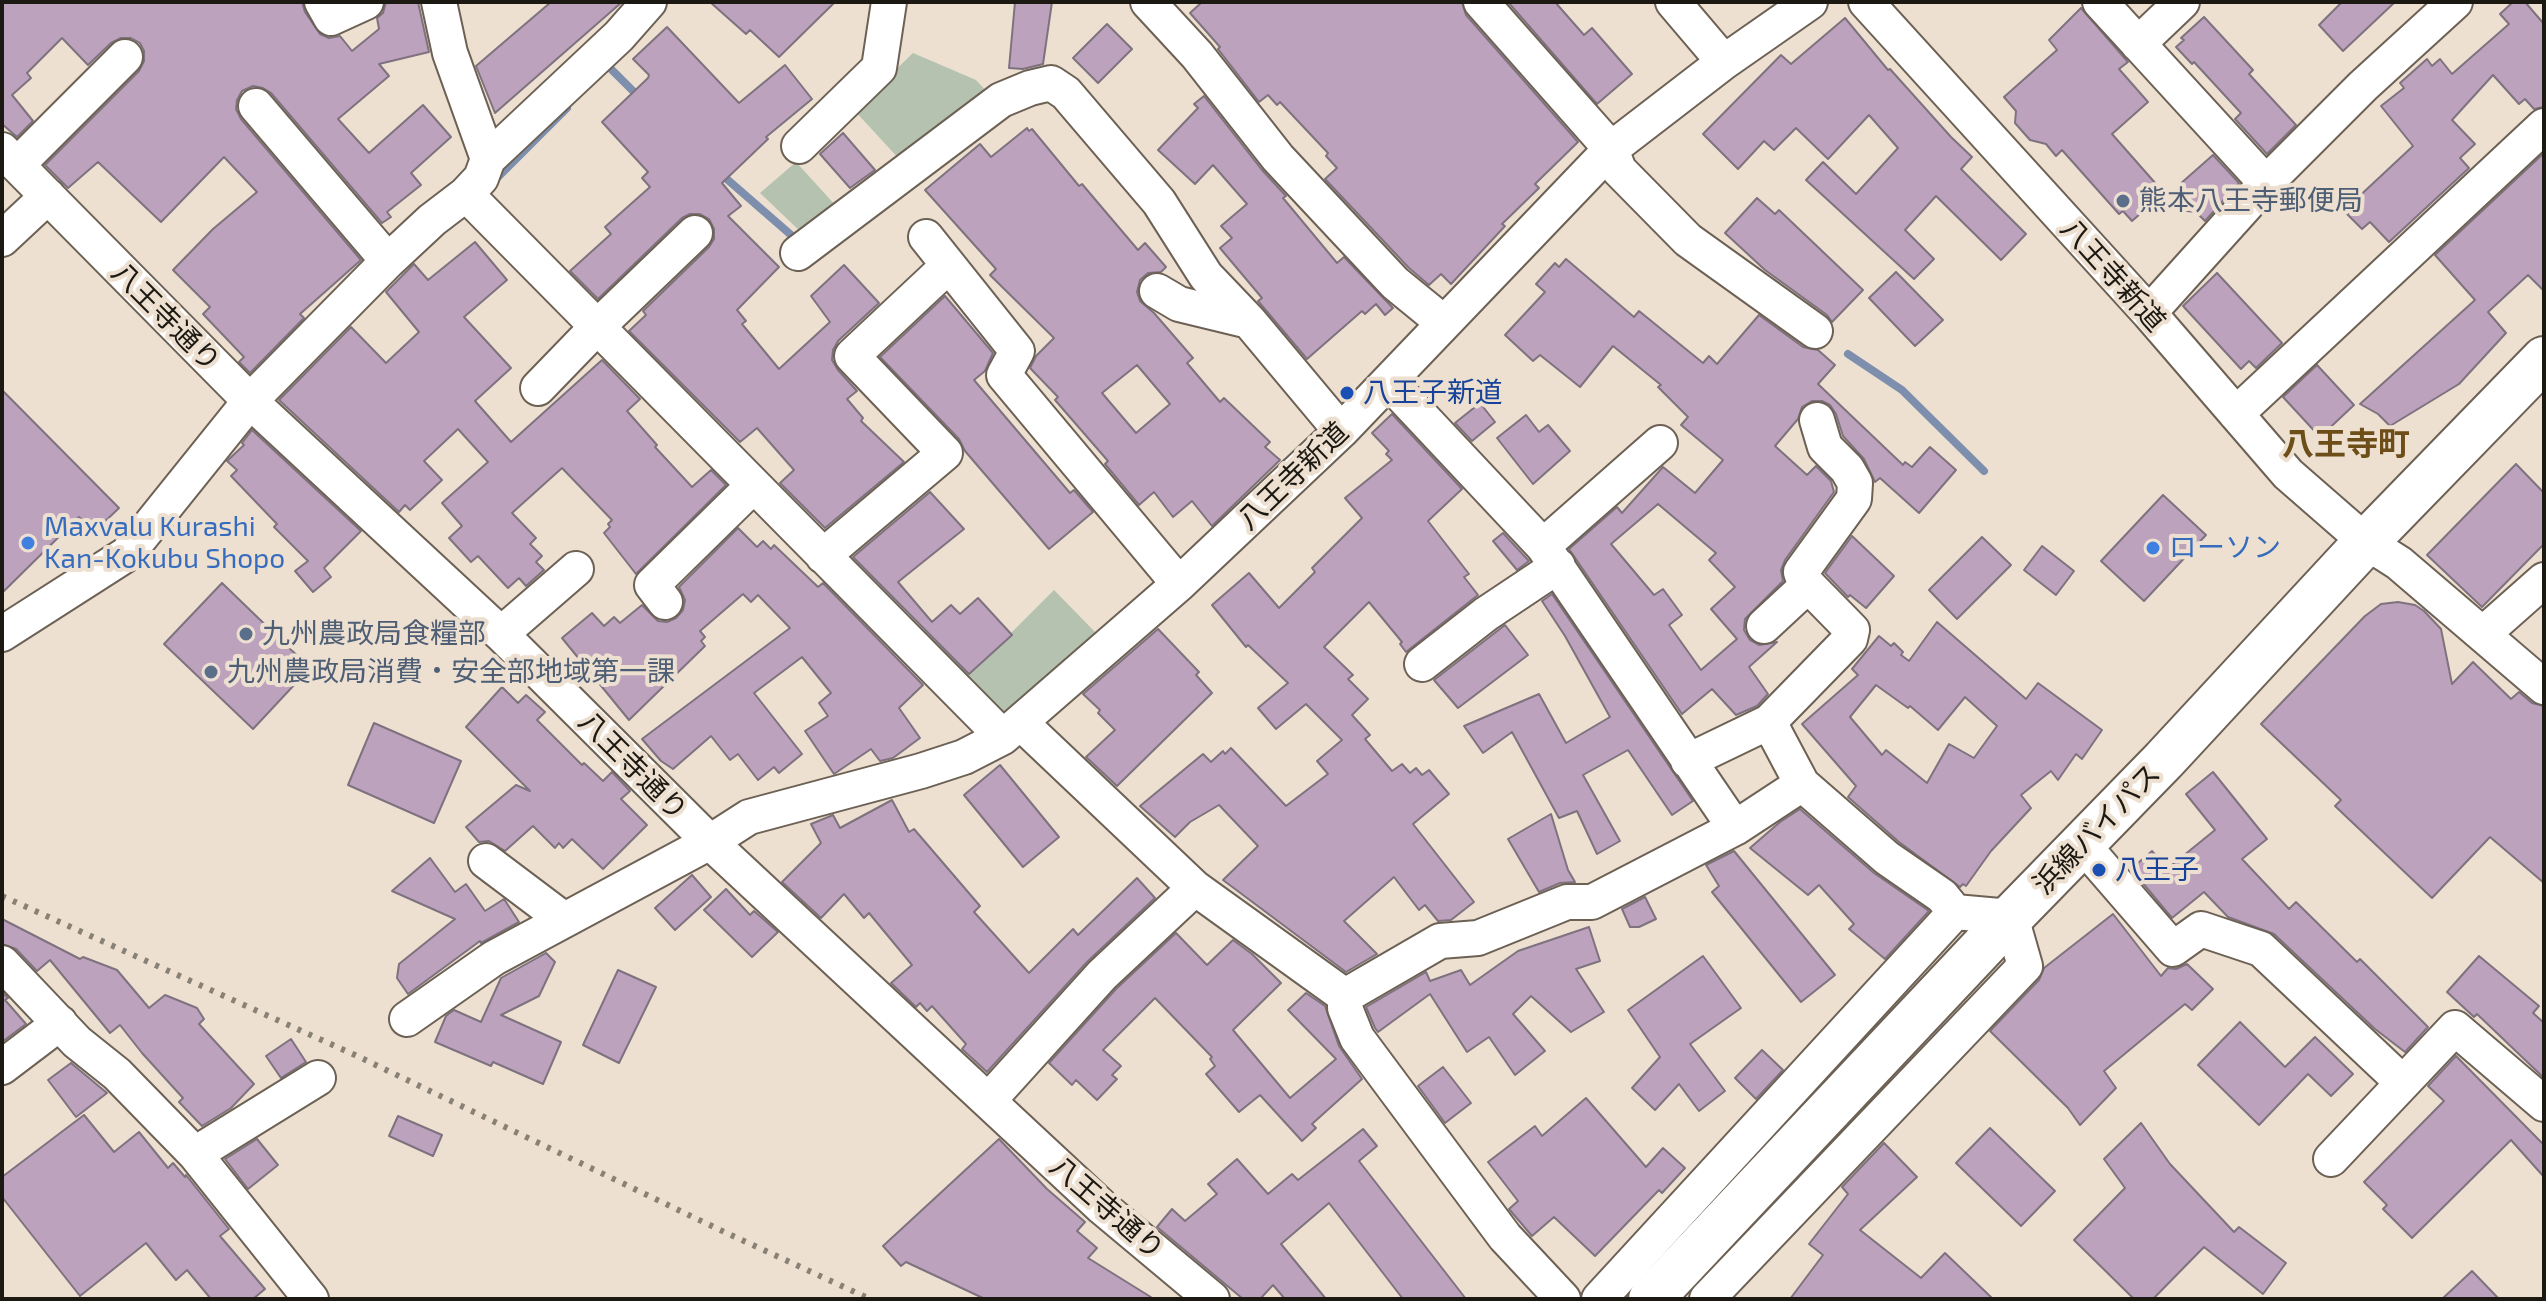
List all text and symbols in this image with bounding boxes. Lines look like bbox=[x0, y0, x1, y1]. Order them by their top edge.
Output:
place label: 熊本八王寺郵便局 bbox=[2139, 184, 2363, 218]
marker: 熊本八王寺郵便局 bbox=[2114, 192, 2132, 210]
street label: 八王寺新道 bbox=[2054, 212, 2172, 338]
street label: 八王寺通り bbox=[105, 256, 227, 378]
place label: 八王子新道 bbox=[1363, 376, 1503, 410]
marker: 八王子新道 bbox=[1338, 384, 1356, 402]
street label: 八王寺新道 bbox=[1231, 415, 1355, 537]
district label: 八王寺町 bbox=[2282, 425, 2410, 463]
place label: Maxvalu Kurashi Kan-Kokubu Shopo bbox=[44, 510, 285, 576]
place label: ローソン bbox=[2169, 531, 2281, 565]
marker: Maxvalu Kurashi Kan-Kokubu Shopo bbox=[19, 534, 37, 552]
marker: ローソン bbox=[2144, 539, 2162, 557]
place label: 九州農政局食糧部 bbox=[262, 617, 486, 651]
marker: 九州農政局食糧部 bbox=[237, 625, 255, 643]
place label: 九州農政局消費・安全部地域第一課 bbox=[227, 655, 675, 689]
marker: 九州農政局消費・安全部地域第一課 bbox=[202, 663, 220, 681]
street label: 八王寺通り bbox=[572, 705, 694, 827]
street label: 浜線バイパス bbox=[2027, 757, 2167, 901]
place label: 八王子 bbox=[2115, 853, 2199, 887]
marker: 八王子 bbox=[2090, 861, 2108, 879]
street label: 八王寺通り bbox=[1043, 1149, 1171, 1267]

